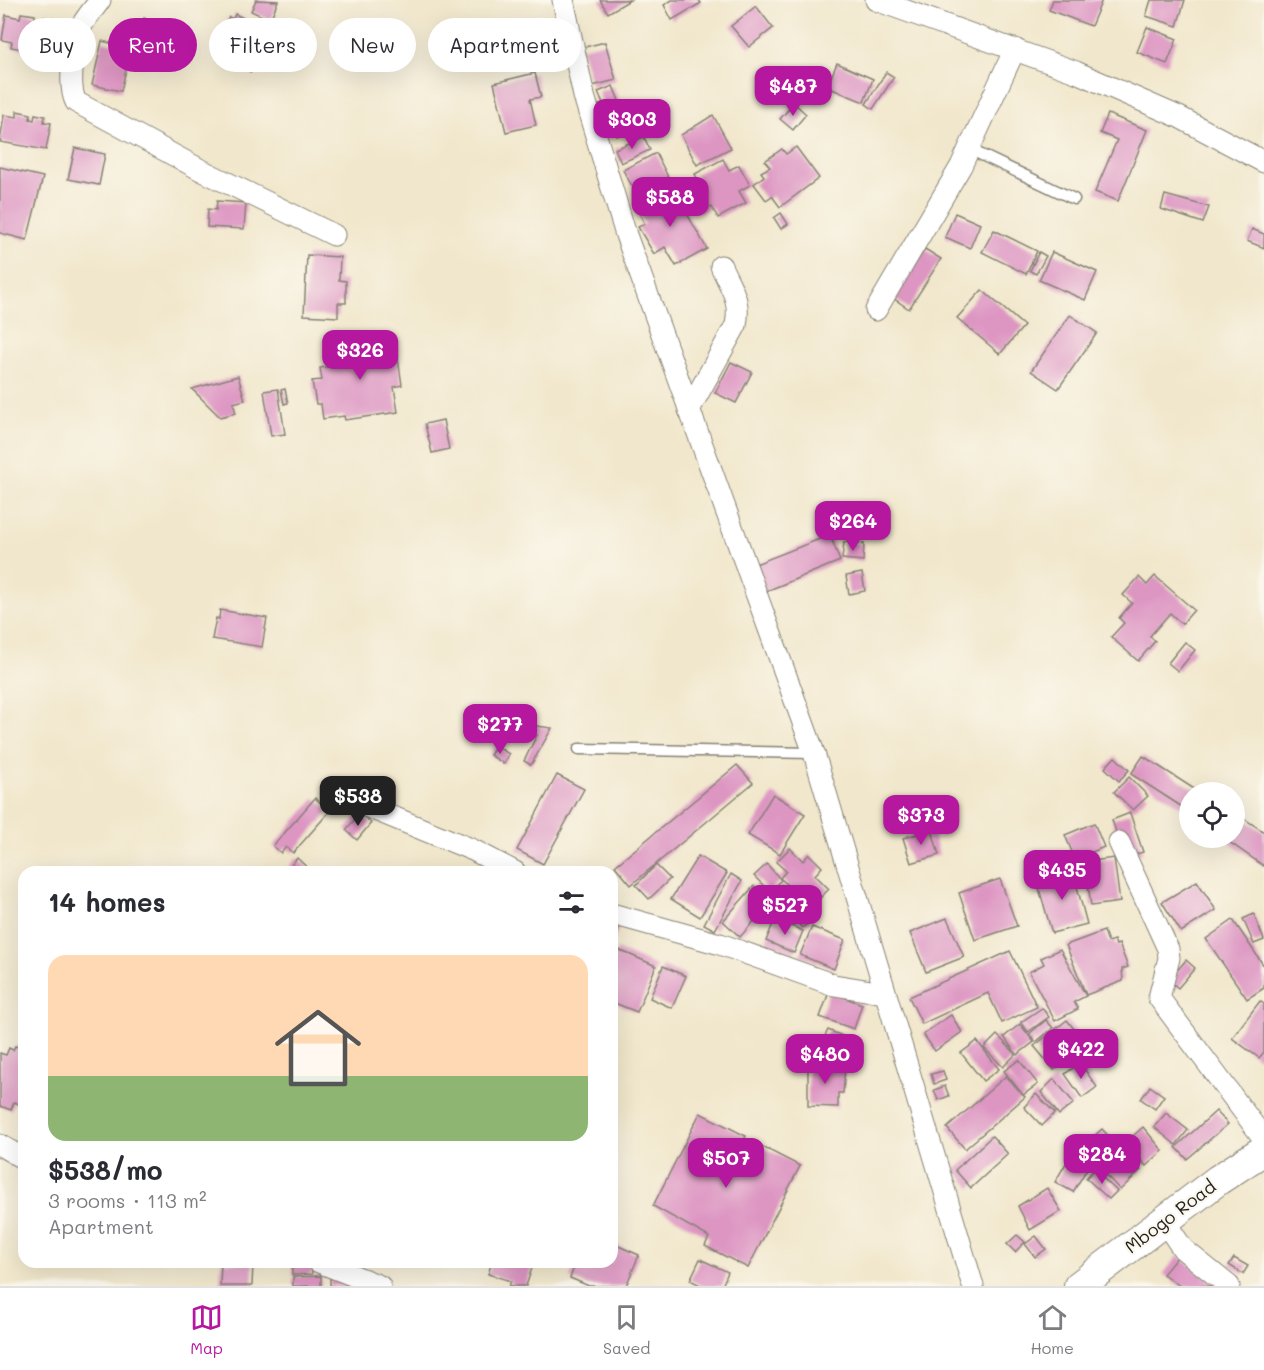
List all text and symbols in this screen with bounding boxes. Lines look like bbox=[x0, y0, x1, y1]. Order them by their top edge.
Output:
chip: Buy bbox=[18, 18, 96, 72]
chip: Rent bbox=[108, 18, 197, 72]
chip: Filters bbox=[209, 18, 317, 72]
chip: New bbox=[329, 18, 416, 72]
chip: Apartment bbox=[428, 18, 581, 72]
pin: $487 bbox=[757, 66, 829, 117]
text: $487 bbox=[769, 72, 817, 98]
pin: $303 bbox=[596, 99, 668, 150]
text: $303 bbox=[607, 105, 657, 131]
pin: $588 bbox=[634, 177, 706, 228]
text: $588 bbox=[646, 183, 694, 209]
pin: $326 bbox=[324, 330, 396, 381]
text: $326 bbox=[336, 336, 384, 362]
pin: $264 bbox=[817, 501, 889, 552]
text: $264 bbox=[829, 507, 877, 533]
pin: $277 bbox=[464, 704, 536, 755]
text: $277 bbox=[477, 710, 523, 736]
pin: $538 bbox=[322, 776, 394, 827]
text: $538 bbox=[334, 782, 382, 808]
map controls bbox=[1179, 782, 1245, 848]
button: locate bbox=[1179, 782, 1245, 848]
pin: $373 bbox=[885, 795, 957, 846]
text: $373 bbox=[897, 801, 945, 827]
pin: $435 bbox=[1026, 850, 1098, 901]
text: $435 bbox=[1038, 856, 1086, 882]
text: 14 homes bbox=[48, 885, 166, 919]
pin: $527 bbox=[749, 885, 821, 936]
icon: filters bbox=[555, 886, 588, 919]
text: $527 bbox=[762, 891, 808, 917]
icon: home bbox=[264, 994, 372, 1102]
pin: $422 bbox=[1045, 1029, 1117, 1080]
pin: $480 bbox=[789, 1034, 861, 1085]
text: $422 bbox=[1057, 1035, 1105, 1061]
text: $480 bbox=[800, 1040, 850, 1066]
pin: $284 bbox=[1066, 1134, 1138, 1185]
pin: $507 bbox=[690, 1138, 762, 1189]
text: $284 bbox=[1078, 1140, 1126, 1166]
text: $507 bbox=[702, 1144, 750, 1170]
text: $538/mo bbox=[48, 1153, 163, 1187]
street label: Mbogo Road bbox=[1120, 1174, 1220, 1258]
text: 3 rooms · 113 m² bbox=[48, 1187, 207, 1213]
text: Apartment bbox=[48, 1213, 154, 1239]
tab: Map bbox=[190, 1301, 223, 1358]
tab: Saved bbox=[603, 1301, 650, 1358]
tab: Home bbox=[1030, 1301, 1074, 1358]

